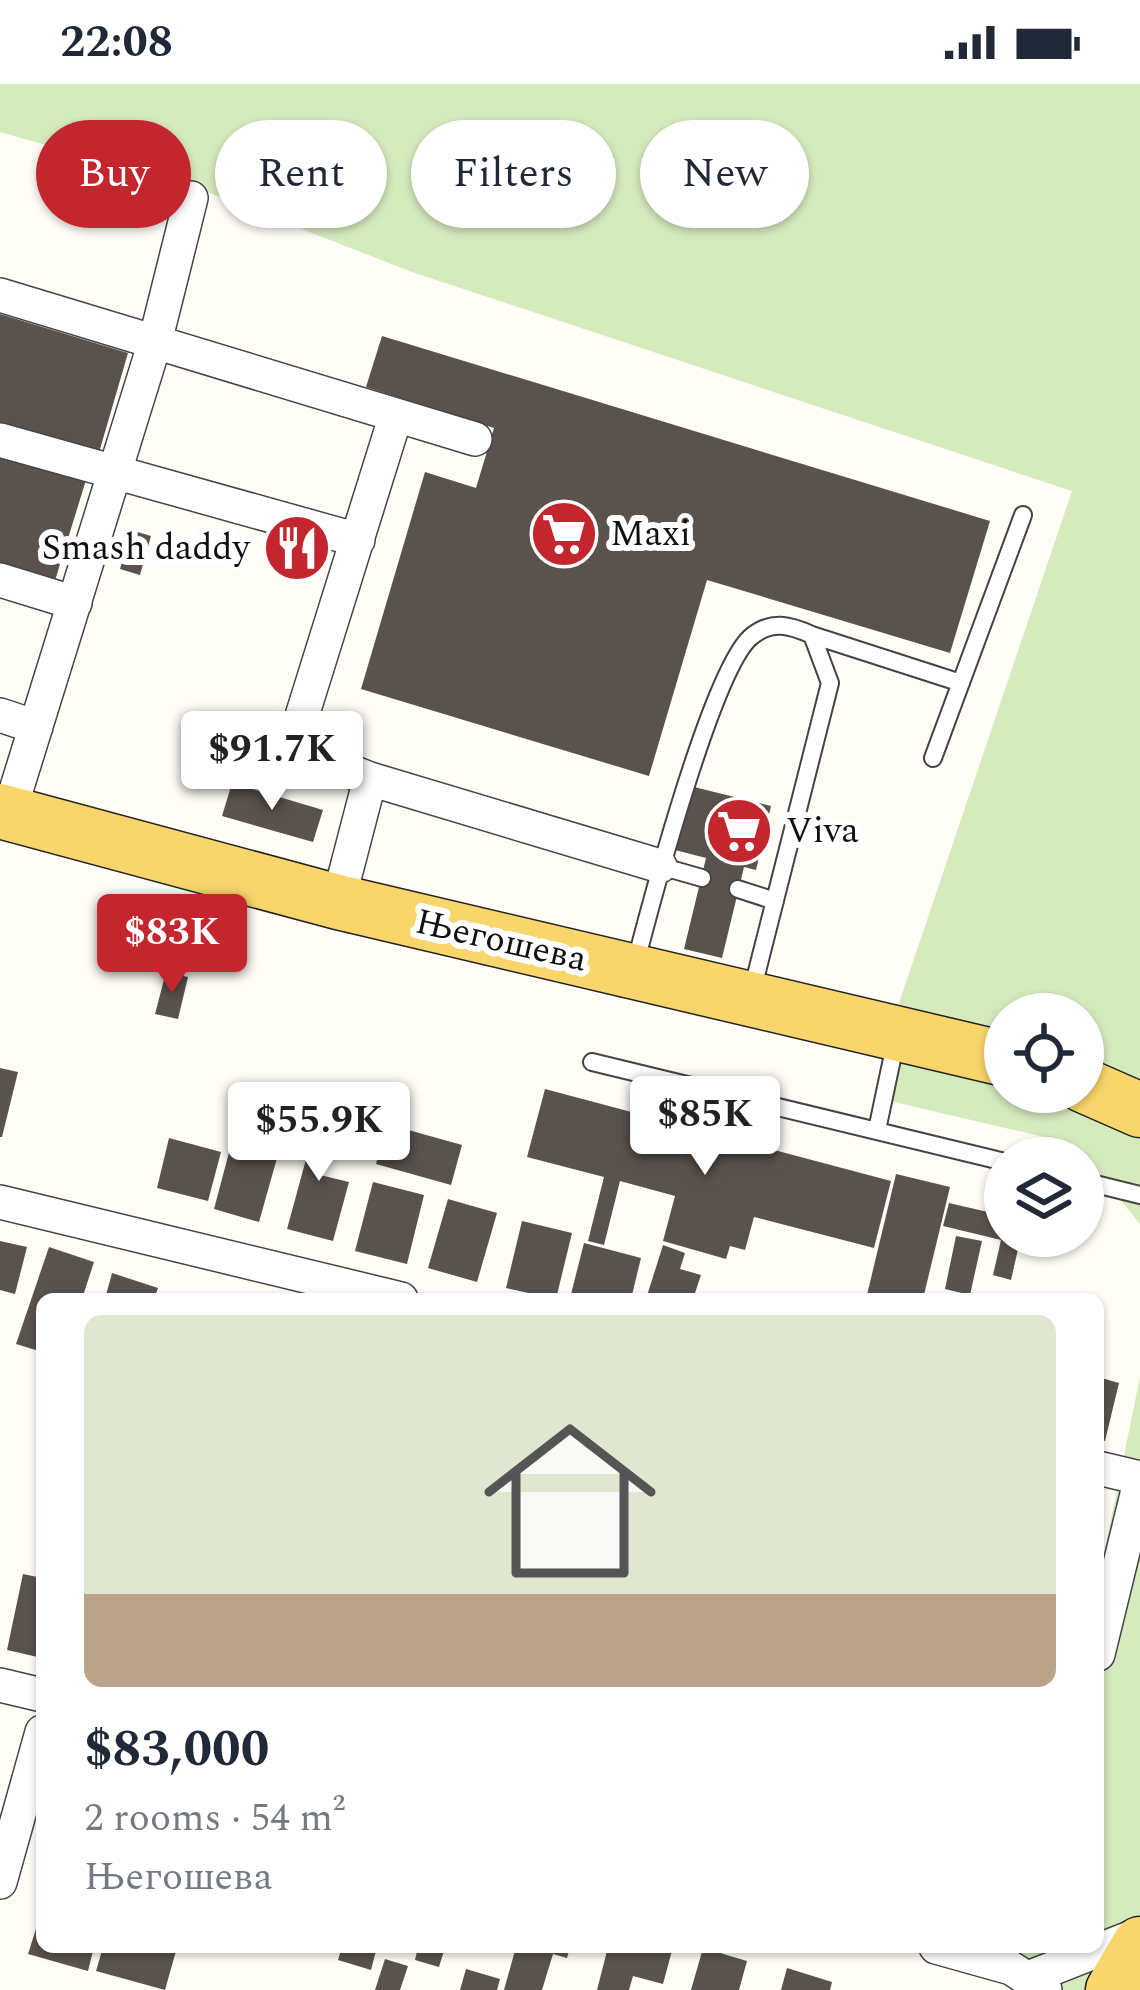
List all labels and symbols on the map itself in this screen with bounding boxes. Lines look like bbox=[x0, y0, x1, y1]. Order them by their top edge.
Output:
supermarket icon: Maxi bbox=[529, 499, 599, 569]
place label: Maxi bbox=[610, 507, 691, 562]
restaurant icon: Smash daddy bbox=[262, 513, 332, 583]
place label: Smash daddy bbox=[42, 521, 252, 576]
pin: $91.7K bbox=[174, 711, 370, 813]
supermarket icon: Viva bbox=[704, 796, 774, 866]
place label: Viva bbox=[786, 804, 859, 859]
pin: $83K bbox=[101, 894, 243, 996]
street label: Његошева bbox=[410, 895, 592, 987]
pin: $85K bbox=[634, 1076, 776, 1178]
pin: $55.9K bbox=[221, 1082, 417, 1184]

